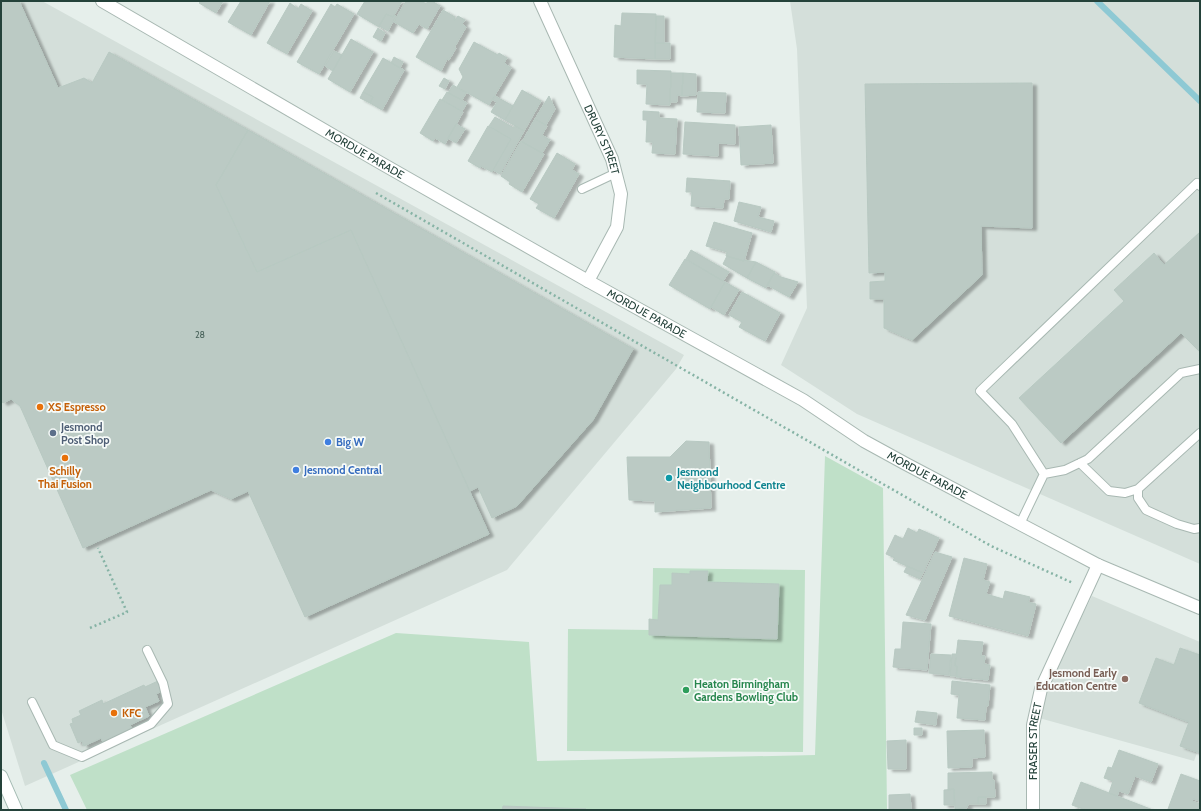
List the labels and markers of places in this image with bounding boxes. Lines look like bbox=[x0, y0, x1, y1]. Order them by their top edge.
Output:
place label: XS Espresso bbox=[47, 400, 106, 414]
marker: XS Espresso bbox=[35, 402, 45, 412]
place label: Jesmond Post Shop bbox=[60, 420, 110, 447]
marker: Jesmond Post Shop bbox=[48, 428, 58, 438]
place label: Big W bbox=[336, 435, 364, 449]
marker: Big W bbox=[323, 437, 333, 447]
marker: Schilly Thai Fusion bbox=[60, 453, 70, 463]
place label: Jesmond Central bbox=[303, 463, 382, 477]
place label: Schilly Thai Fusion bbox=[38, 464, 92, 491]
marker: Jesmond Central bbox=[291, 465, 301, 475]
place label: Jesmond Neighbourhood Centre bbox=[676, 465, 786, 492]
marker: Jesmond Neighbourhood Centre bbox=[664, 473, 674, 483]
place label: Jesmond Early Education Centre bbox=[1036, 666, 1117, 693]
marker: Jesmond Early Education Centre bbox=[1120, 674, 1130, 684]
place label: Heaton Birmingham Gardens Bowling Club bbox=[694, 677, 798, 704]
marker: Heaton Birmingham Gardens Bowling Club bbox=[681, 685, 691, 695]
place label: KFC bbox=[122, 706, 142, 720]
marker: KFC bbox=[109, 708, 119, 718]

